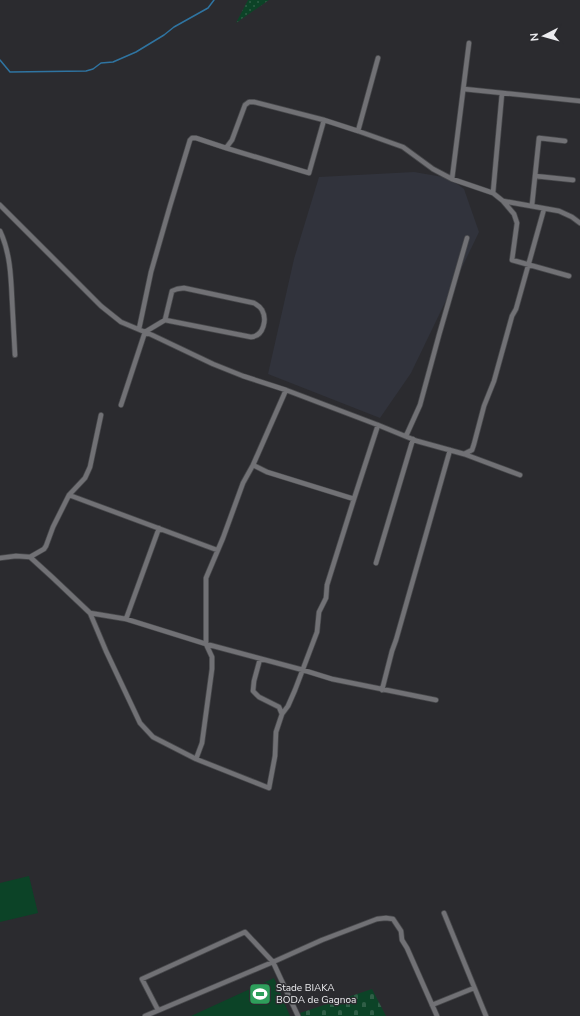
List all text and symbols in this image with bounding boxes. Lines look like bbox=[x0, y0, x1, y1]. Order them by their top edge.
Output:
north arrow bbox=[524, 16, 564, 56]
text: N bbox=[527, 32, 542, 42]
sports icon: Stade BIAKA BODA de Gagnoa bbox=[247, 981, 273, 1007]
place label: Stade BIAKA BODA de Gagnoa bbox=[276, 981, 356, 1007]

